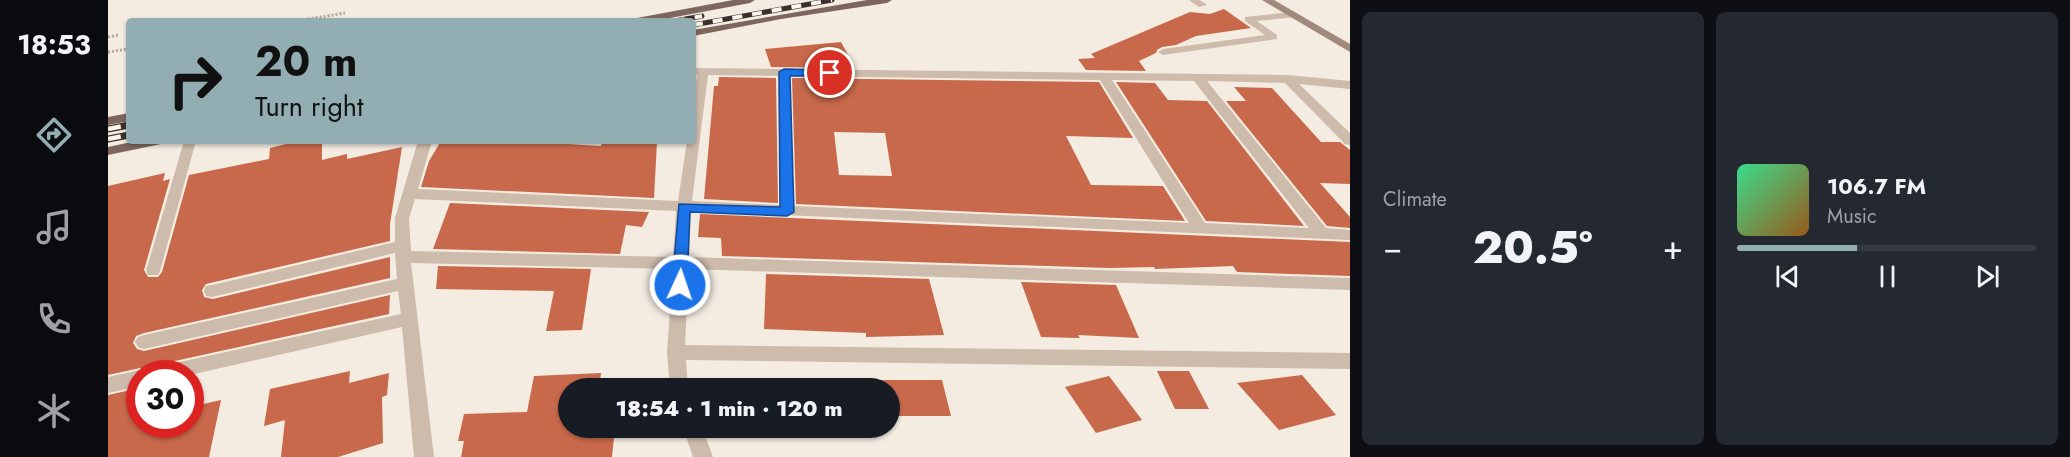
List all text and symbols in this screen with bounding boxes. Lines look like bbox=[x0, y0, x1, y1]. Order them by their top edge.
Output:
text: 18:53 bbox=[17, 25, 91, 64]
text: 20 m bbox=[255, 31, 357, 92]
icon: right bbox=[156, 42, 234, 120]
pin bbox=[804, 47, 855, 98]
icon: arrive bbox=[813, 56, 846, 89]
text: Turn right bbox=[255, 87, 363, 126]
icon: directions bbox=[33, 114, 75, 156]
text: 106.7 FM bbox=[1827, 170, 1926, 202]
text: Climate bbox=[1383, 185, 1447, 214]
text: Music bbox=[1827, 202, 1877, 231]
icon: music bbox=[33, 206, 75, 248]
text: 20.5° bbox=[1473, 215, 1593, 280]
text: − bbox=[1383, 224, 1402, 271]
text: + bbox=[1663, 224, 1683, 271]
position arrow bbox=[648, 253, 712, 317]
icon: previous bbox=[1771, 260, 1804, 293]
icon: pause bbox=[1871, 260, 1904, 293]
icon: next bbox=[1971, 260, 2004, 293]
icon: phone bbox=[33, 298, 75, 340]
speed limit sign: 30 bbox=[126, 360, 204, 438]
icon: climate bbox=[33, 390, 75, 432]
text: 18:54 · 1 min · 120 m bbox=[616, 392, 843, 424]

